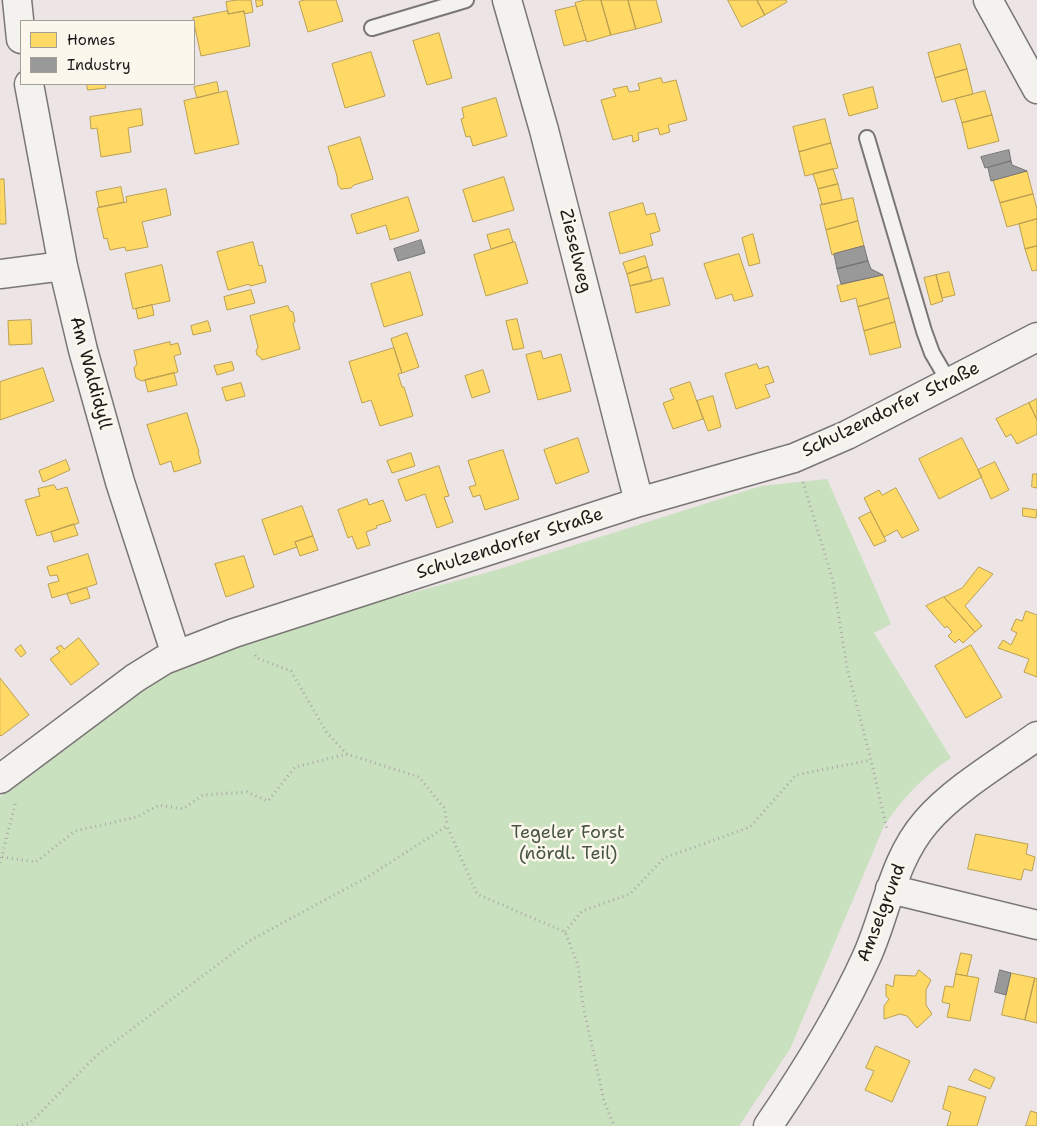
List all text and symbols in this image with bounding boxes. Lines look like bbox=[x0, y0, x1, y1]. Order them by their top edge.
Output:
legend bbox=[20, 20, 195, 85]
text: Homes bbox=[67, 30, 115, 50]
text: Industry bbox=[67, 55, 131, 75]
street label: Zieselweg bbox=[554, 207, 596, 295]
street label: Am Waldidyll bbox=[65, 314, 115, 432]
street label: Schulzendorfer Straße bbox=[799, 358, 983, 462]
street label: Schulzendorfer Straße bbox=[414, 504, 606, 584]
park label: Tegeler Forst (nördl. Teil) bbox=[511, 822, 625, 864]
street label: Amselgrund bbox=[853, 861, 911, 965]

